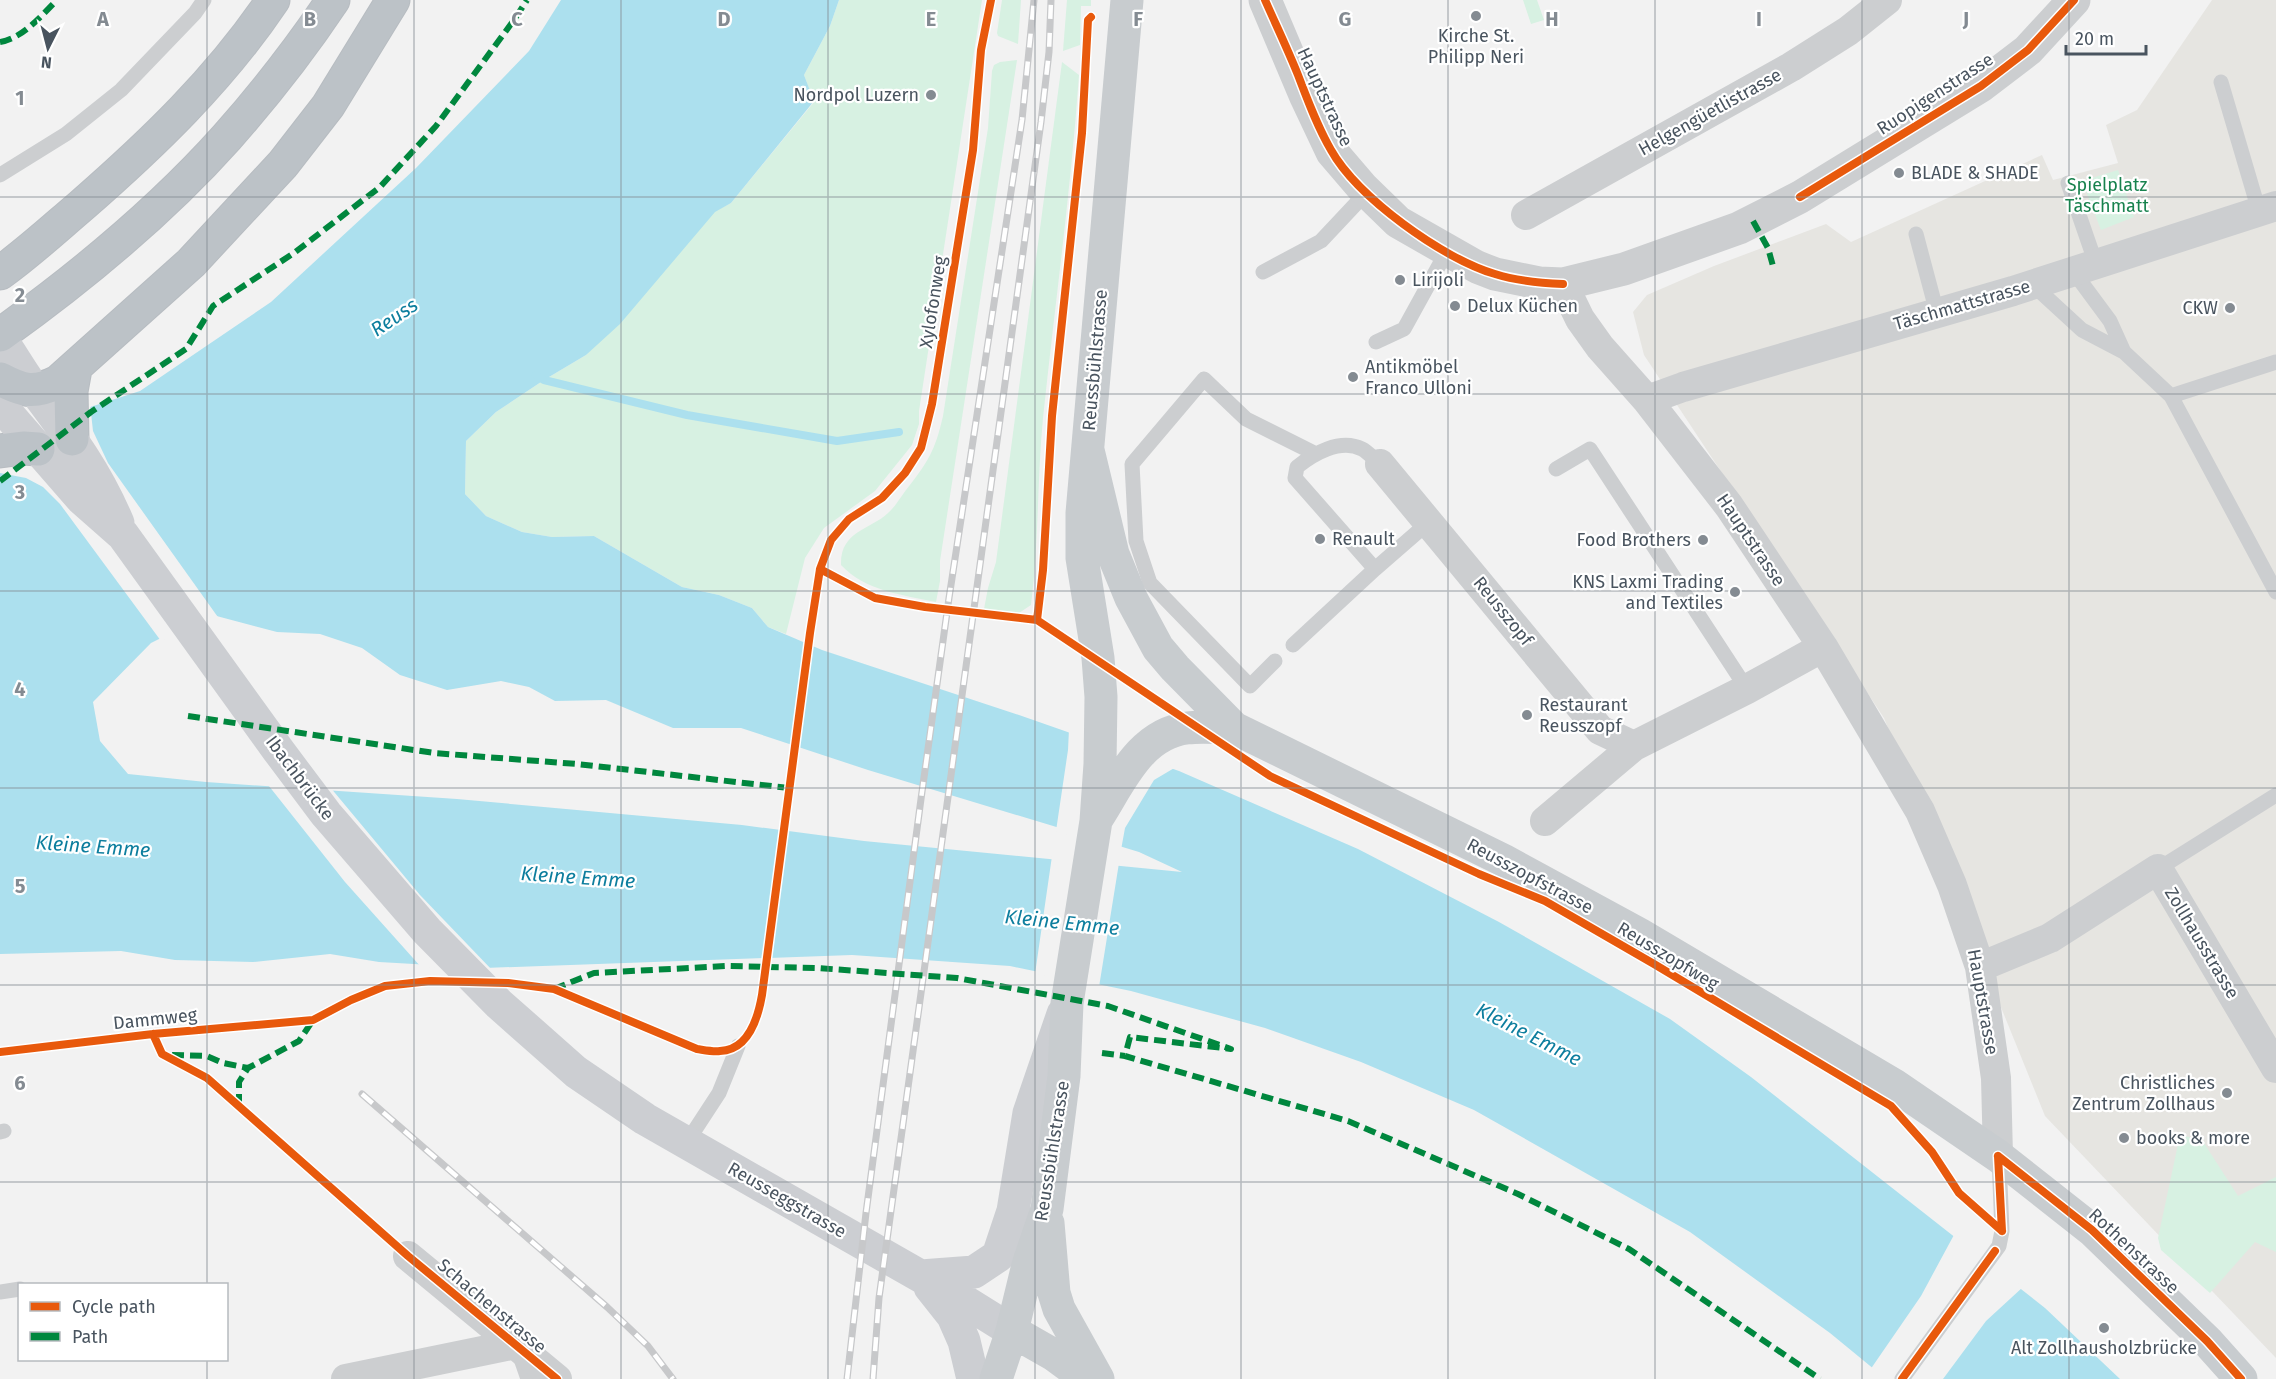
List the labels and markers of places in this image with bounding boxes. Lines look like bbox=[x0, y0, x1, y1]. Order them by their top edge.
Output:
marker: Kirche St. Philipp Neri bbox=[1469, 9, 1483, 23]
place label: Kirche St. Philipp Neri bbox=[1428, 25, 1524, 68]
place label: Nordpol Luzern bbox=[794, 84, 919, 106]
marker: Nordpol Luzern bbox=[924, 88, 938, 102]
place label: BLADE & SHADE bbox=[1911, 162, 2039, 184]
marker: BLADE & SHADE bbox=[1892, 166, 1906, 180]
place label: Lirijoli bbox=[1412, 269, 1464, 291]
marker: Lirijoli bbox=[1393, 273, 1407, 287]
place label: Delux Küchen bbox=[1467, 295, 1578, 317]
place label: CKW bbox=[2182, 297, 2218, 319]
marker: Delux Küchen bbox=[1448, 299, 1462, 313]
marker: CKW bbox=[2223, 301, 2237, 315]
place label: Antikmöbel Franco Ulloni bbox=[1365, 356, 1472, 399]
marker: Antikmöbel Franco Ulloni bbox=[1346, 370, 1360, 384]
place label: Renault bbox=[1332, 528, 1396, 550]
place label: Food Brothers bbox=[1576, 529, 1691, 551]
marker: Renault bbox=[1313, 532, 1327, 546]
marker: Food Brothers bbox=[1696, 533, 1710, 547]
place label: KNS Laxmi Trading and Textiles bbox=[1572, 571, 1724, 614]
marker: KNS Laxmi Trading and Textiles bbox=[1728, 585, 1742, 599]
place label: Restaurant Reusszopf bbox=[1539, 694, 1628, 737]
marker: Restaurant Reusszopf bbox=[1520, 708, 1534, 722]
place label: Christliches Zentrum Zollhaus bbox=[2072, 1072, 2215, 1115]
marker: Christliches Zentrum Zollhaus bbox=[2220, 1086, 2234, 1100]
place label: books & more bbox=[2136, 1127, 2250, 1149]
marker: books & more bbox=[2117, 1131, 2131, 1145]
marker: Alt Zollhausholzbrücke bbox=[2097, 1321, 2111, 1335]
place label: Alt Zollhausholzbrücke bbox=[2011, 1337, 2197, 1359]

